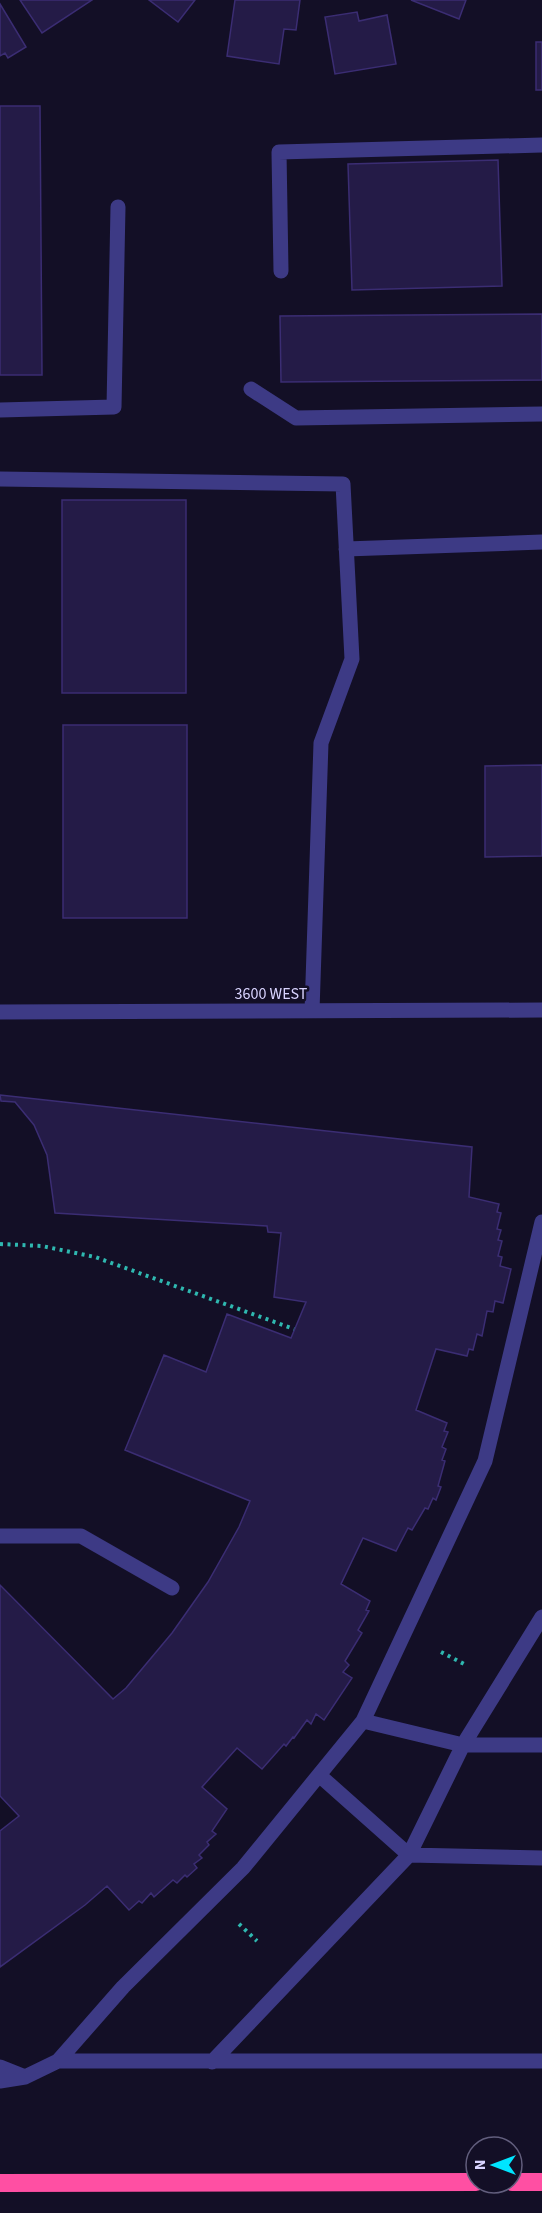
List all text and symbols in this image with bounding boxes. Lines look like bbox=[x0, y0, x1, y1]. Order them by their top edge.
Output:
street label: 3600 WEST bbox=[235, 983, 308, 1005]
north arrow bbox=[464, 2135, 524, 2195]
text: N bbox=[469, 2160, 491, 2170]

